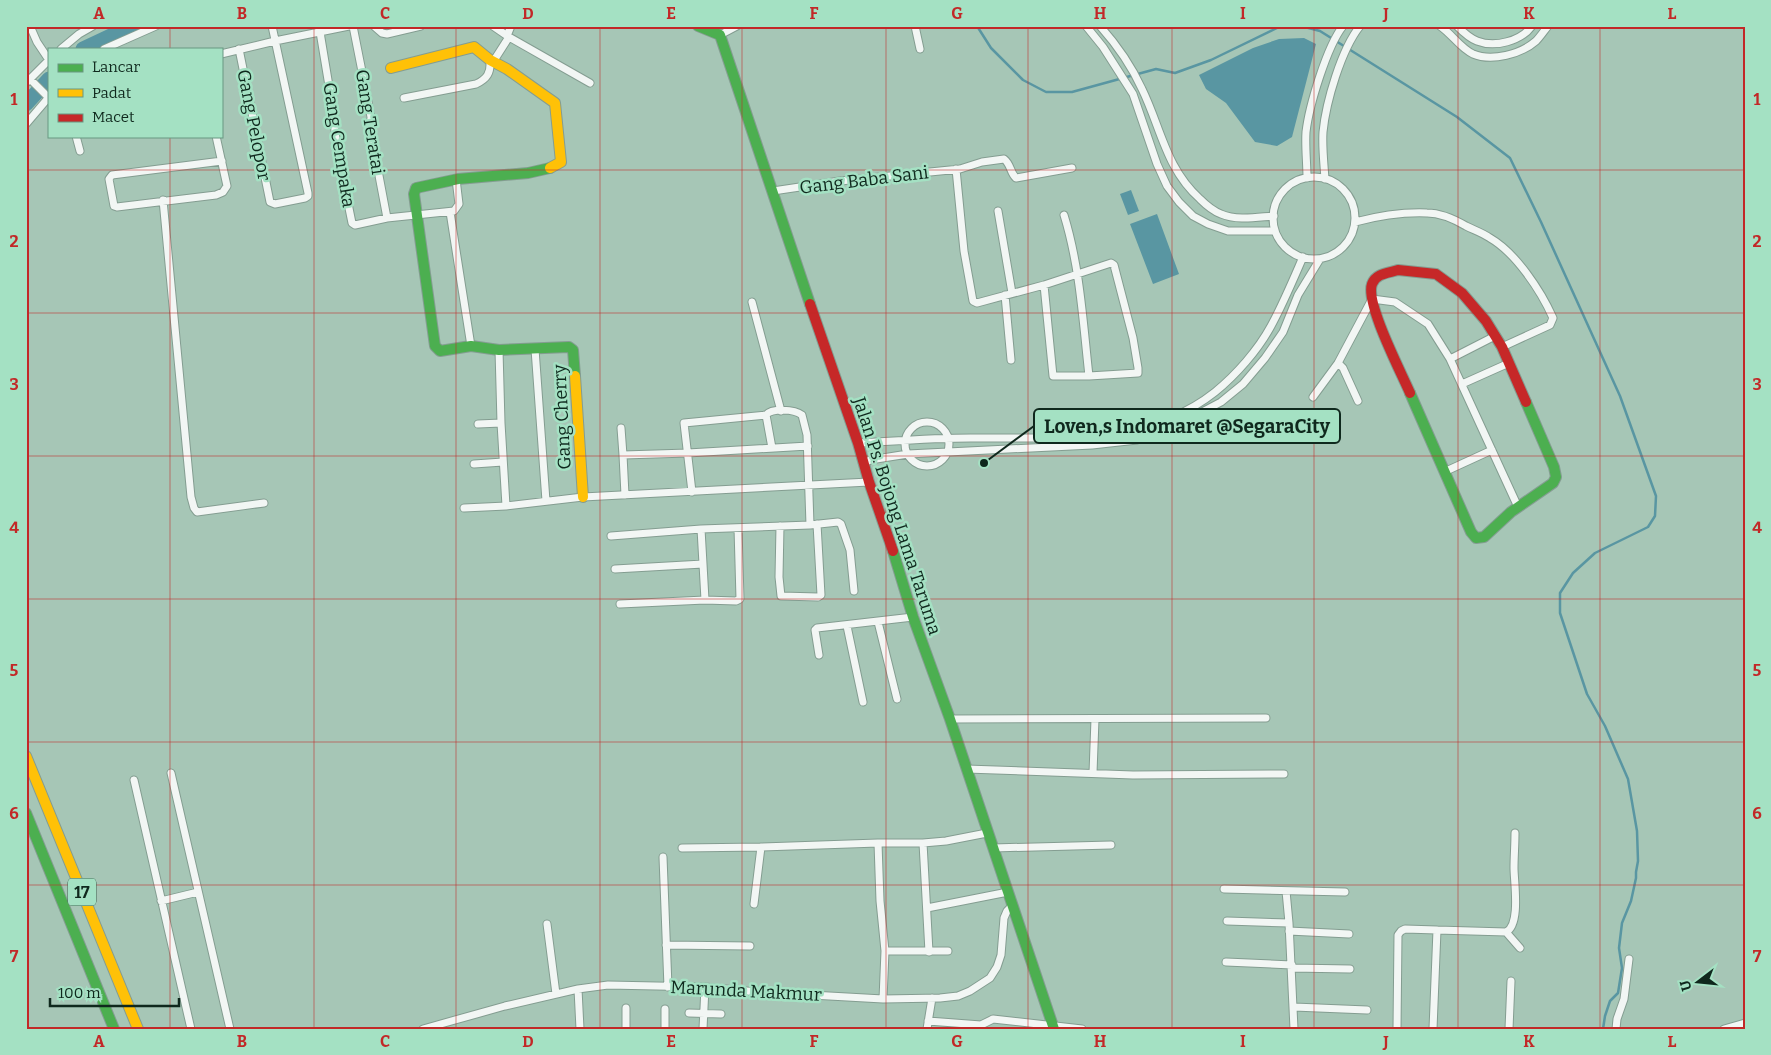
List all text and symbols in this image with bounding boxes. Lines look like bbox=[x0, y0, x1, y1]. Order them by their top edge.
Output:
text: A bbox=[93, 4, 105, 23]
text: B bbox=[237, 4, 247, 23]
text: C bbox=[380, 4, 390, 23]
text: D bbox=[522, 4, 534, 23]
text: E bbox=[666, 4, 676, 23]
text: F bbox=[810, 4, 819, 23]
text: G bbox=[951, 4, 963, 23]
text: H bbox=[1094, 4, 1107, 23]
text: I bbox=[1240, 4, 1246, 23]
text: J bbox=[1382, 4, 1389, 23]
text: K bbox=[1523, 4, 1535, 23]
text: L bbox=[1668, 4, 1677, 23]
legend bbox=[48, 48, 222, 138]
text: Lancar bbox=[92, 58, 140, 76]
street label: Gang Pelopor bbox=[232, 68, 276, 182]
street label: Gang Teratai bbox=[351, 68, 389, 176]
street label: Gang Cempaka bbox=[318, 81, 360, 209]
text: Padat bbox=[92, 84, 132, 102]
text: 1 bbox=[11, 90, 18, 109]
text: 1 bbox=[1754, 90, 1761, 109]
text: Macet bbox=[92, 108, 135, 126]
street label: Gang Baba Sani bbox=[798, 161, 930, 199]
text: 2 bbox=[9, 232, 19, 251]
text: 2 bbox=[1752, 232, 1762, 251]
street label: Gang Cherry bbox=[548, 363, 576, 470]
text: 3 bbox=[9, 375, 19, 394]
text: 3 bbox=[1752, 375, 1762, 394]
street label: Jalan Ps. Bojong Lama Taruma bbox=[848, 393, 946, 638]
callout: Loven,s Indomaret @SegaraCity bbox=[1034, 409, 1340, 443]
text: Loven,s Indomaret @SegaraCity bbox=[1044, 415, 1330, 438]
text: 4 bbox=[9, 518, 19, 537]
text: 4 bbox=[1752, 518, 1762, 537]
text: 5 bbox=[10, 661, 19, 680]
text: 5 bbox=[1753, 661, 1762, 680]
text: 6 bbox=[9, 804, 19, 823]
text: 6 bbox=[1752, 804, 1762, 823]
road number: 17 bbox=[68, 879, 96, 906]
text: 7 bbox=[10, 947, 19, 966]
text: 7 bbox=[1753, 947, 1762, 966]
north arrow bbox=[1674, 958, 1724, 1008]
scale bar bbox=[50, 975, 179, 1007]
street label: Marunda Makmur bbox=[670, 976, 822, 1006]
text: U bbox=[1676, 978, 1696, 993]
text: 100 m bbox=[58, 984, 101, 1002]
text: A bbox=[93, 1032, 105, 1051]
text: B bbox=[237, 1032, 247, 1051]
text: C bbox=[380, 1032, 390, 1051]
text: D bbox=[522, 1032, 534, 1051]
text: E bbox=[666, 1032, 676, 1051]
text: F bbox=[810, 1032, 819, 1051]
text: G bbox=[951, 1032, 963, 1051]
text: H bbox=[1094, 1032, 1107, 1051]
text: I bbox=[1240, 1032, 1246, 1051]
text: J bbox=[1382, 1032, 1389, 1051]
text: K bbox=[1523, 1032, 1535, 1051]
text: L bbox=[1668, 1032, 1677, 1051]

